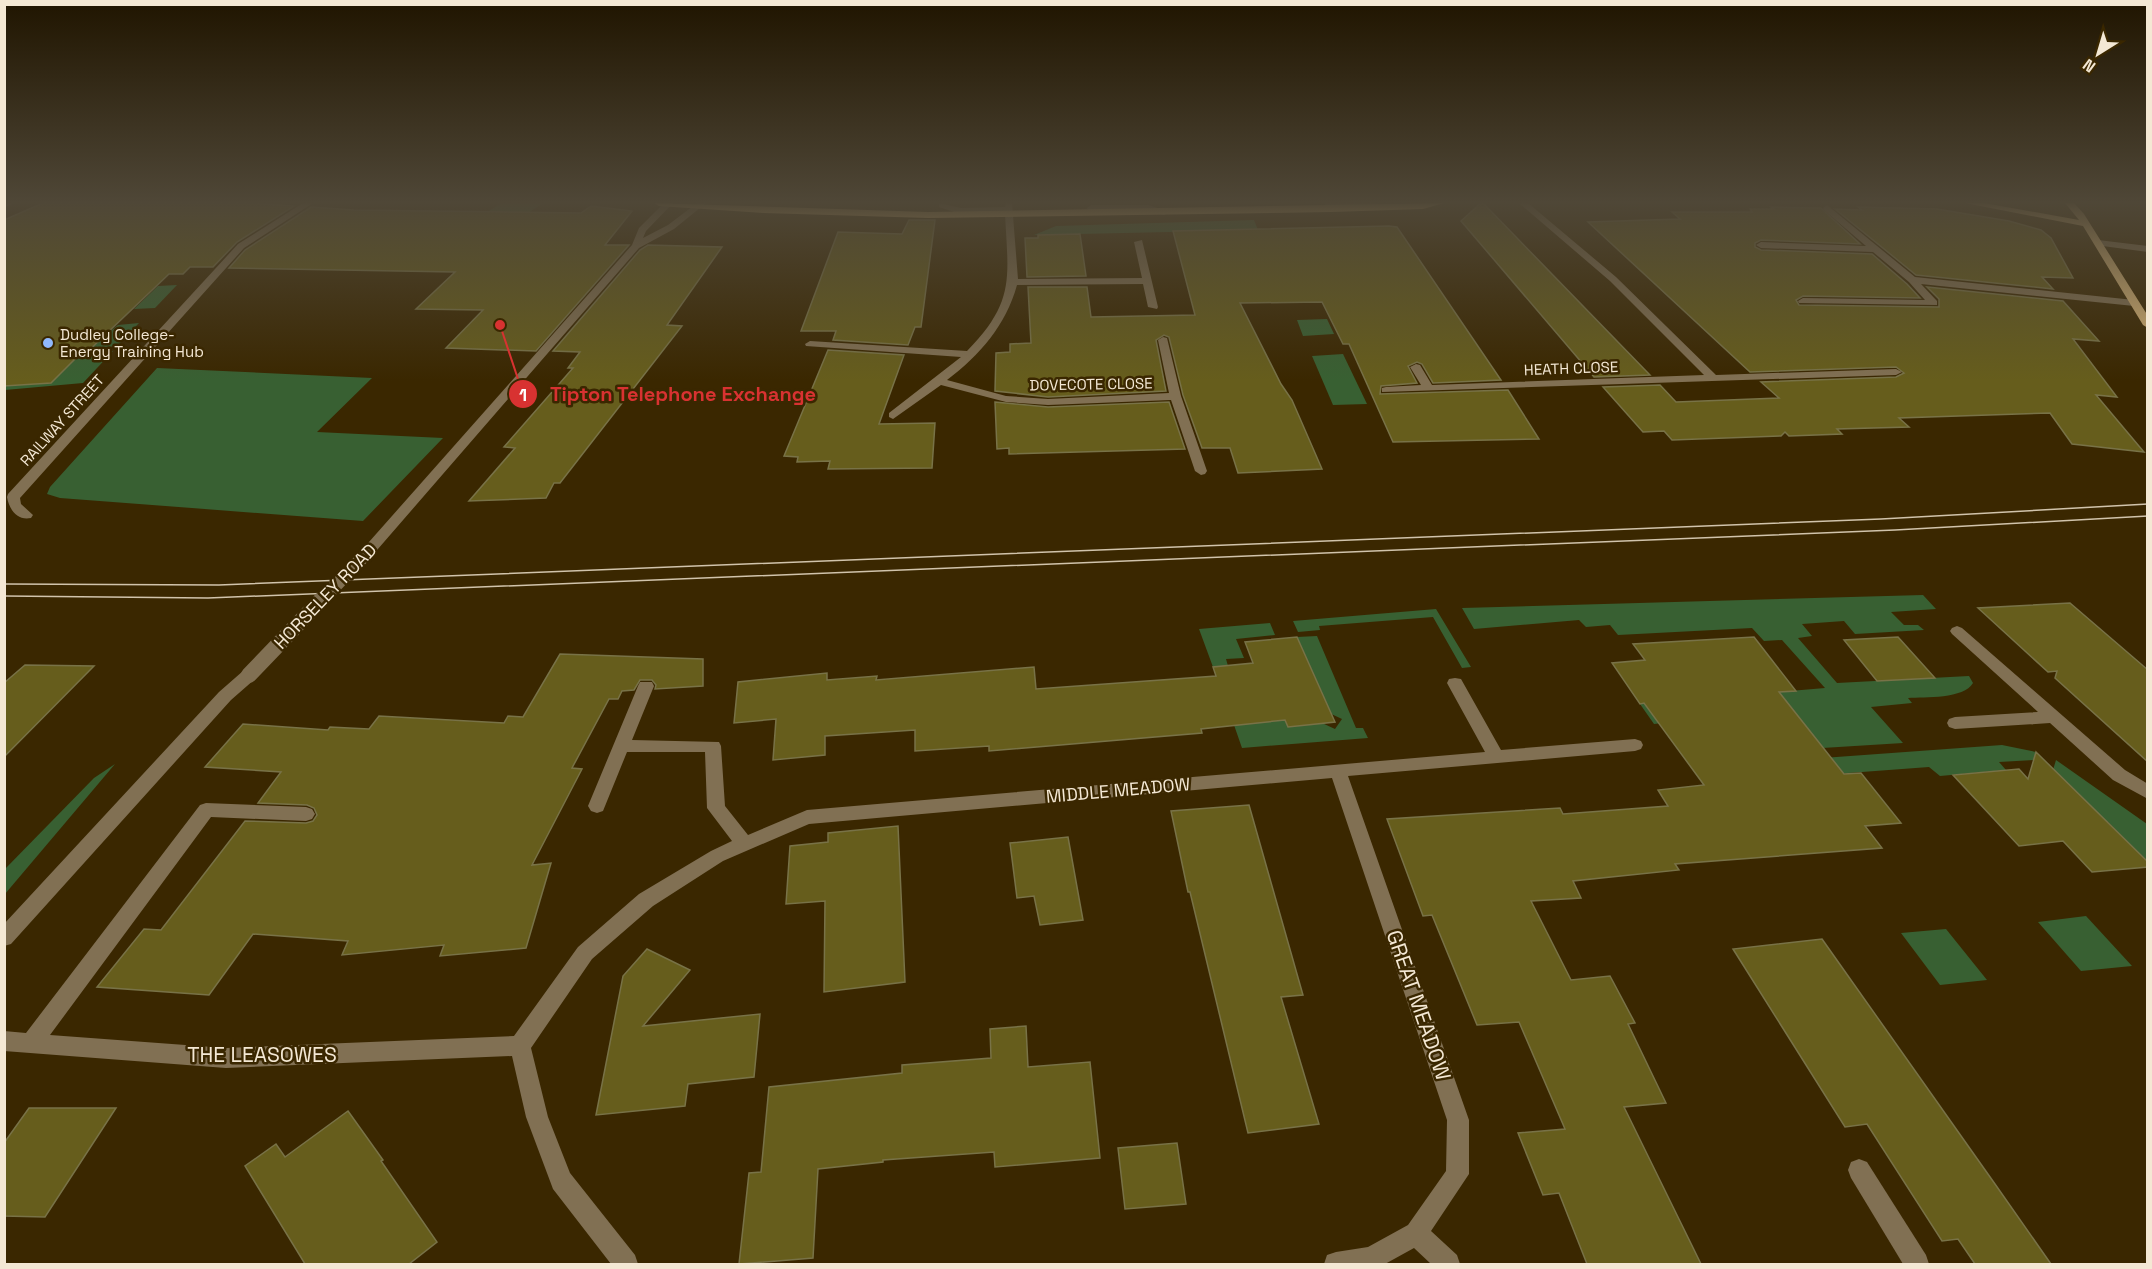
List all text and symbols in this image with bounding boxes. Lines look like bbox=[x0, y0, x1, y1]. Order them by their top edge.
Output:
north arrow bbox=[2068, 24, 2128, 84]
text: N bbox=[2079, 54, 2100, 77]
place label: Dudley College- Energy Training Hub bbox=[60, 325, 204, 361]
marker: Dudley College- Energy Training Hub bbox=[41, 336, 55, 350]
street label: HEATH CLOSE bbox=[1524, 357, 1618, 379]
street label: RAILWAY STREET bbox=[16, 370, 108, 470]
street label: DOVECOTE CLOSE bbox=[1029, 373, 1153, 395]
callout: Tipton Telephone Exchange bbox=[508, 375, 829, 413]
text: Tipton Telephone Exchange bbox=[550, 381, 816, 407]
text: 1 bbox=[519, 383, 527, 406]
street label: HORSELEY ROAD bbox=[269, 538, 381, 654]
street label: MIDDLE MEADOW bbox=[1045, 772, 1191, 808]
street label: GREAT MEADOW bbox=[1381, 926, 1457, 1084]
street label: THE LEASOWES bbox=[187, 1041, 337, 1068]

